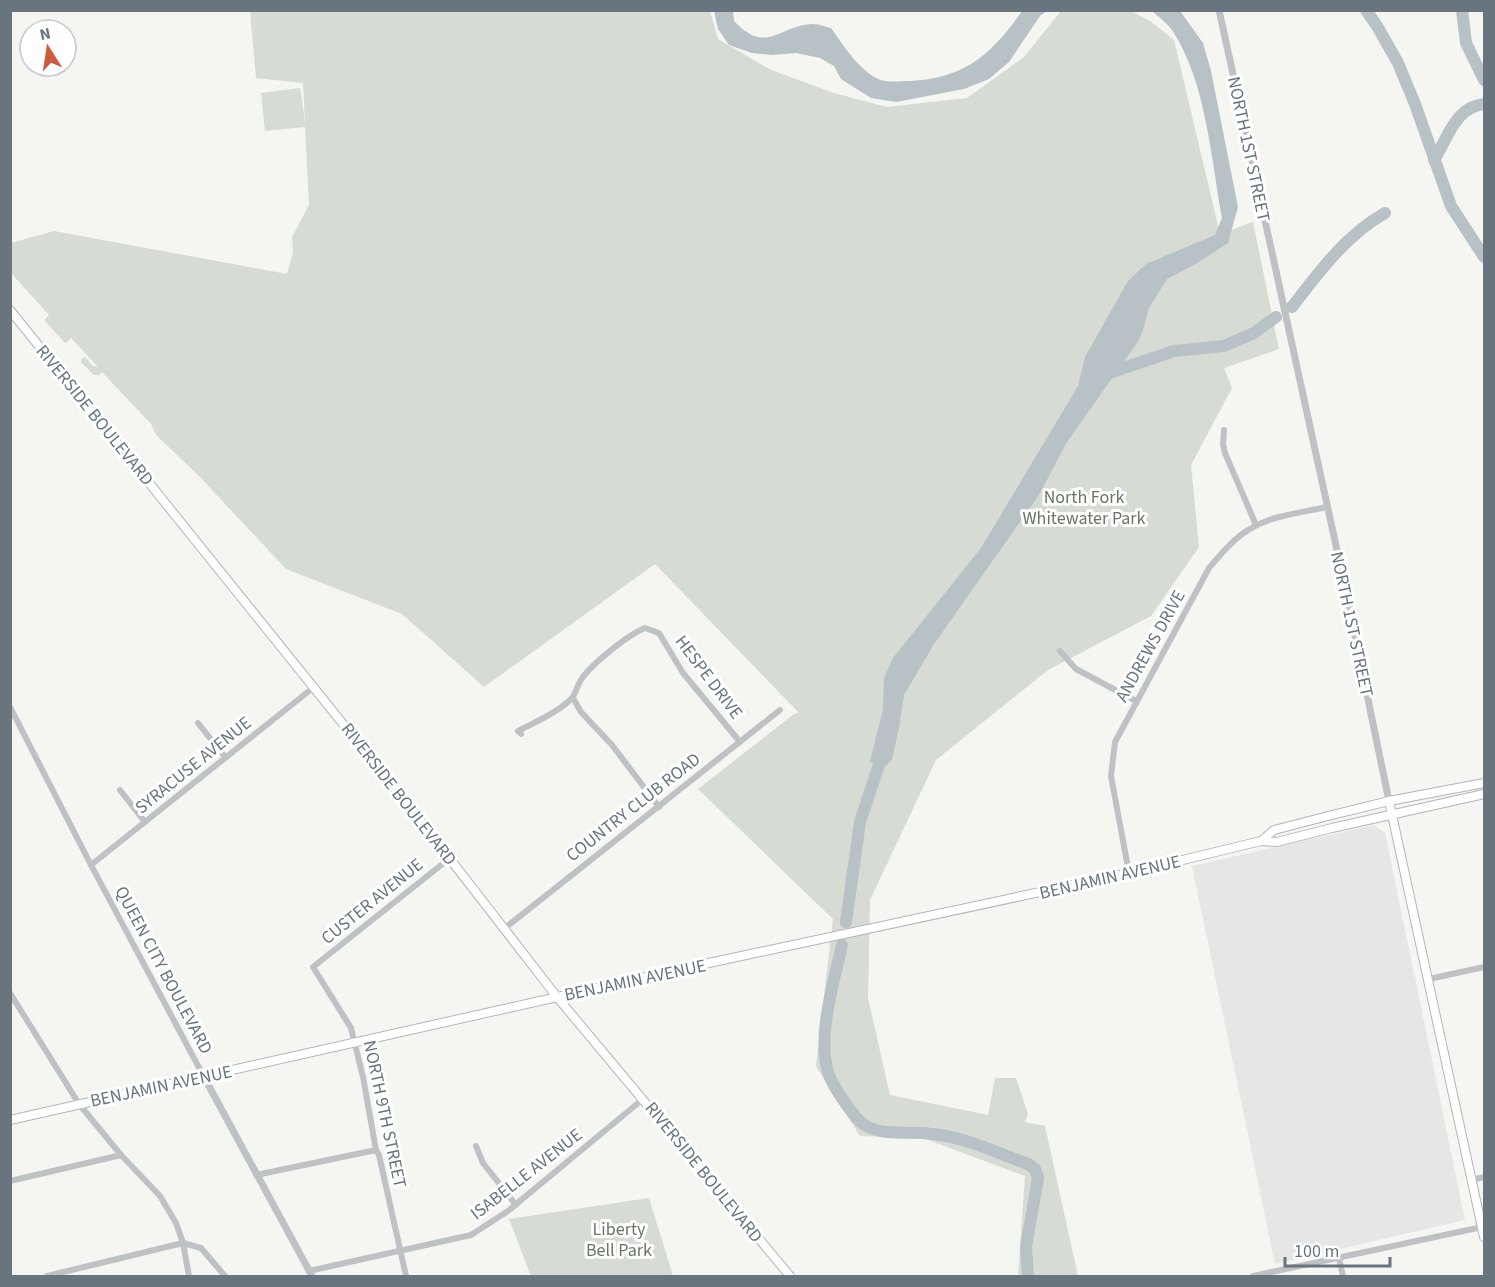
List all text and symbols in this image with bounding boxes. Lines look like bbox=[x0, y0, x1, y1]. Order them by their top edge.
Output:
north arrow bbox=[18, 18, 78, 78]
text: N bbox=[38, 22, 53, 46]
street label: NORTH 1ST STREET bbox=[1221, 74, 1276, 224]
street label: RIVERSIDE BOULEVARD bbox=[30, 340, 159, 491]
park label: North Fork Whitewater Park bbox=[1022, 485, 1146, 531]
street label: NORTH 1ST STREET bbox=[1324, 549, 1379, 699]
street label: ANDREWS DRIVE bbox=[1109, 586, 1191, 707]
street label: HESPE DRIVE bbox=[669, 630, 748, 724]
street label: SYRACUSE AVENUE bbox=[130, 711, 257, 820]
street label: RIVERSIDE BOULEVARD bbox=[335, 718, 462, 871]
street label: COUNTRY CLUB ROAD bbox=[561, 747, 706, 868]
street label: BENJAMIN AVENUE bbox=[1037, 849, 1183, 906]
street label: CUSTER AVENUE bbox=[316, 852, 429, 950]
street label: QUEEN CITY BOULEVARD bbox=[109, 882, 218, 1059]
street label: BENJAMIN AVENUE bbox=[562, 953, 708, 1008]
street label: NORTH 9TH STREET bbox=[357, 1038, 412, 1191]
street label: BENJAMIN AVENUE bbox=[88, 1059, 234, 1114]
street label: RIVERSIDE BOULEVARD bbox=[639, 1097, 768, 1248]
street label: ISABELLE AVENUE bbox=[465, 1123, 588, 1226]
park label: Liberty Bell Park bbox=[586, 1217, 652, 1263]
scale bar bbox=[1285, 1230, 1390, 1268]
text: 100 m bbox=[1294, 1239, 1339, 1264]

